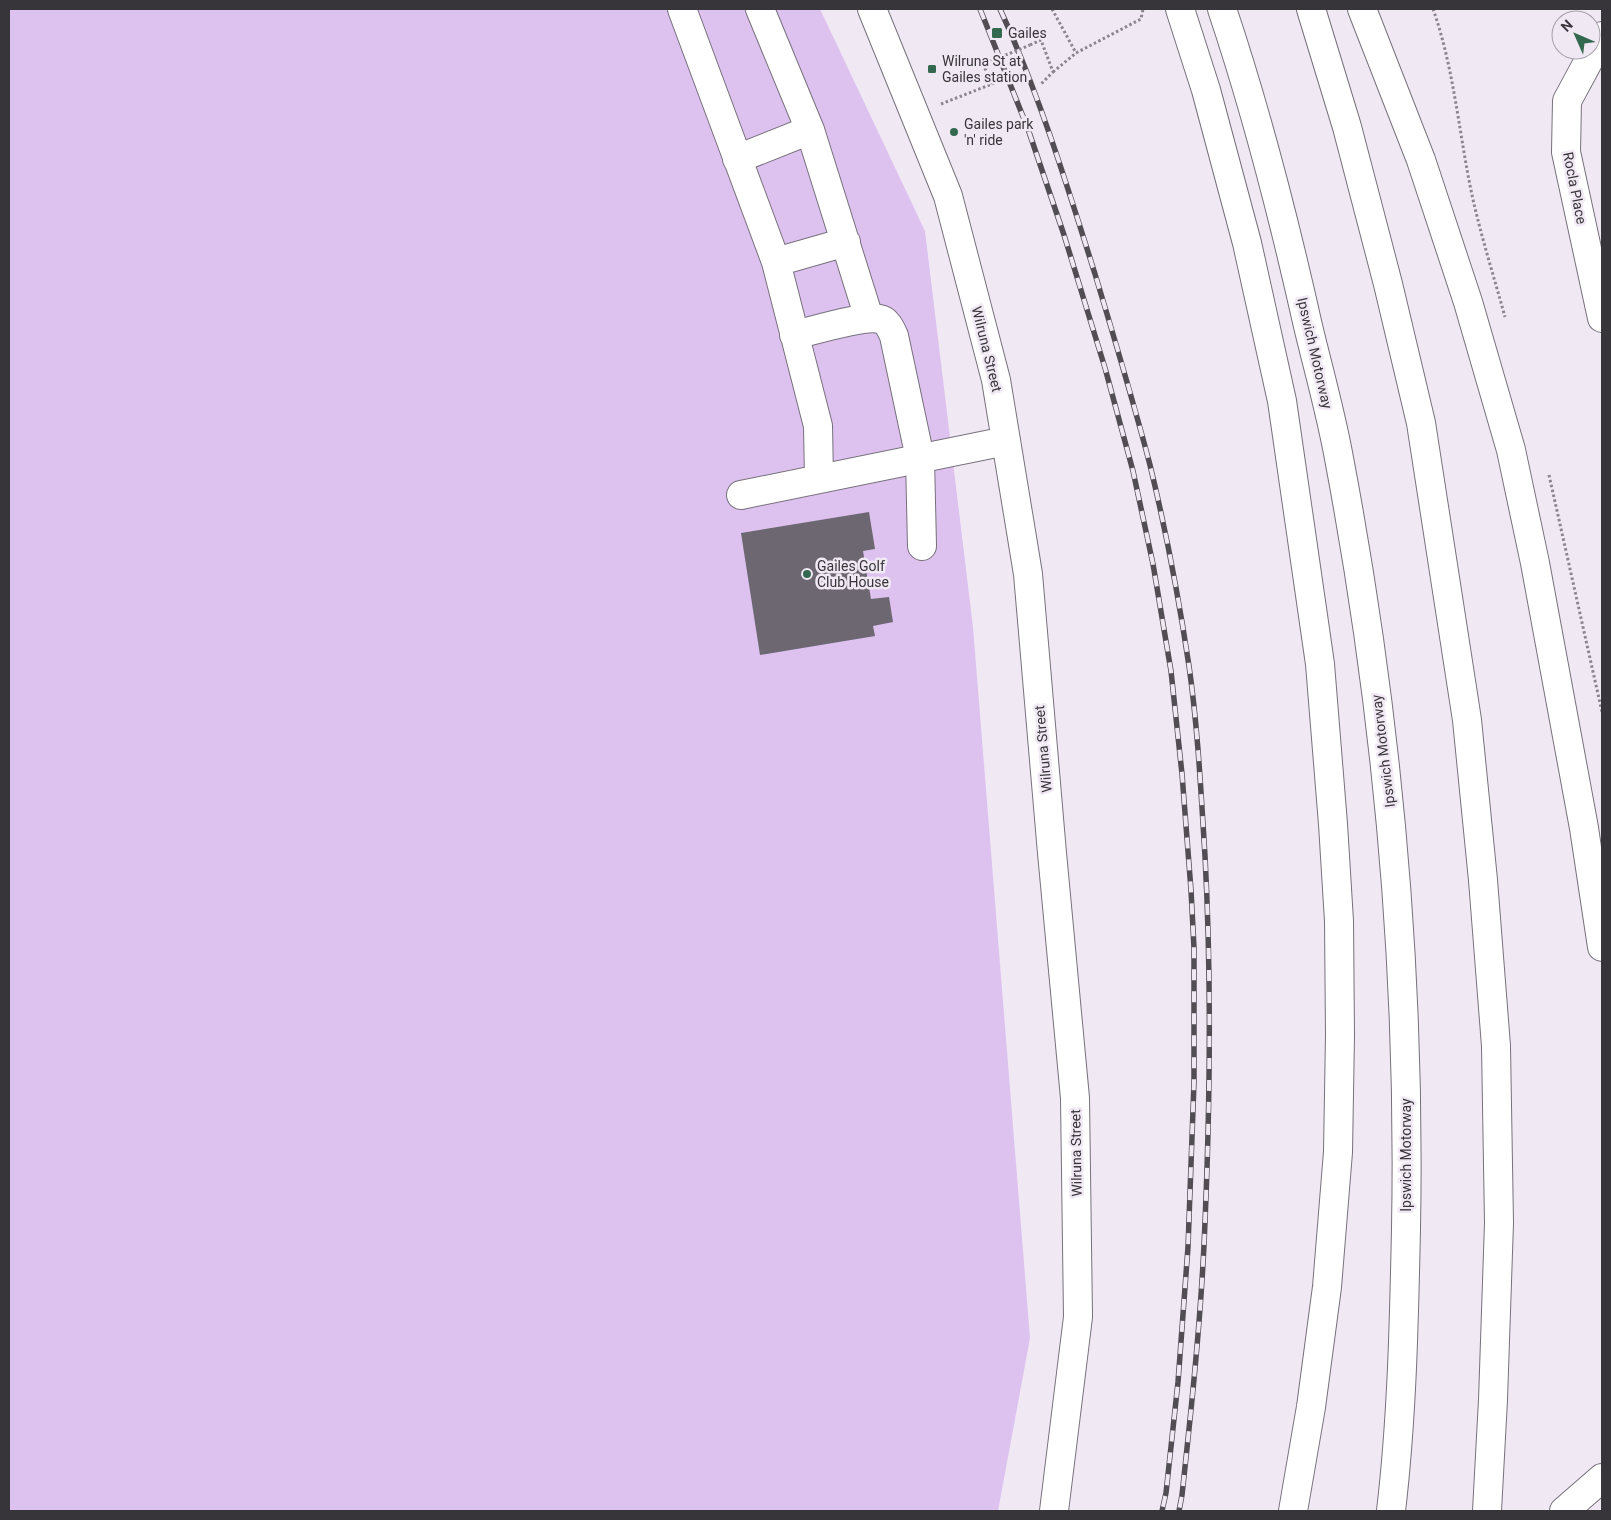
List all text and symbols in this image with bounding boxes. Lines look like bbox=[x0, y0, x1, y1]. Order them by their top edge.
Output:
north arrow bbox=[1551, 10, 1601, 60]
text: N bbox=[1558, 17, 1576, 35]
place label: Gailes bbox=[1008, 25, 1047, 41]
marker: Gailes bbox=[990, 26, 1004, 40]
place label: Wilruna St at Gailes station bbox=[942, 53, 1027, 85]
marker: Wilruna St at Gailes station bbox=[926, 63, 938, 75]
place label: Gailes park 'n' ride bbox=[964, 116, 1034, 148]
marker: Gailes park 'n' ride bbox=[948, 126, 960, 138]
street label: Rocla Place bbox=[1560, 151, 1590, 225]
street label: Ipswich Motorway bbox=[1294, 296, 1336, 410]
street label: Wilruna Street bbox=[969, 305, 1005, 394]
place label: Gailes Golf Club House bbox=[817, 558, 889, 590]
marker: Gailes Golf Club House bbox=[801, 568, 813, 580]
street label: Ipswich Motorway bbox=[1368, 693, 1398, 808]
street label: Wilruna Street bbox=[1031, 704, 1055, 793]
street label: Ipswich Motorway bbox=[1398, 1098, 1414, 1212]
street label: Wilruna Street bbox=[1067, 1109, 1085, 1197]

